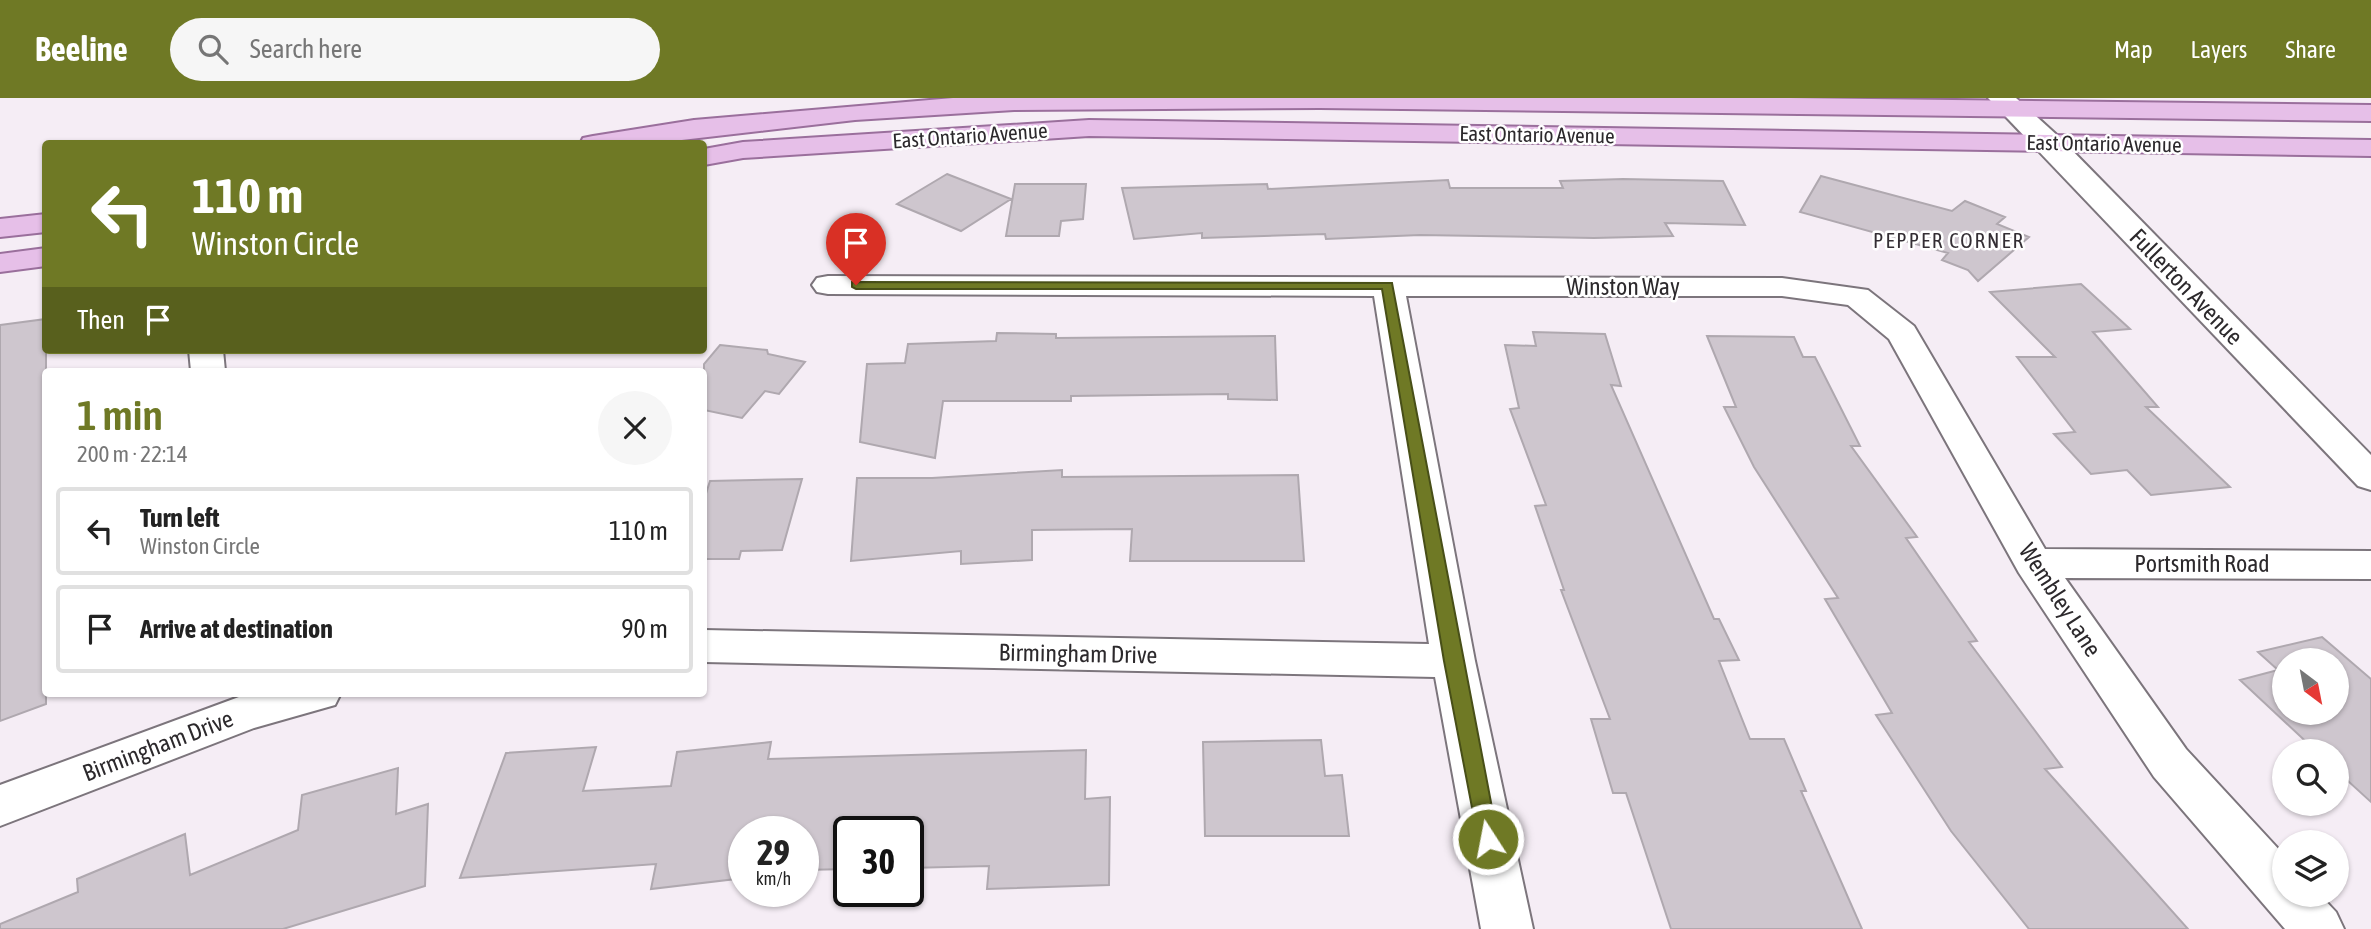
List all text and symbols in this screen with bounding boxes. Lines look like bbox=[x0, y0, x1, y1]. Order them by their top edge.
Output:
search box bbox=[170, 18, 660, 81]
text: Beeline bbox=[35, 30, 128, 68]
icon: search bbox=[194, 30, 232, 68]
text: Search here bbox=[250, 34, 362, 64]
text: Map bbox=[2114, 36, 2153, 63]
text: Layers bbox=[2191, 36, 2247, 63]
text: Share bbox=[2285, 36, 2336, 63]
street label: East Ontario Avenue bbox=[892, 118, 1048, 152]
street label: East Ontario Avenue bbox=[1459, 121, 1615, 147]
street label: East Ontario Avenue bbox=[2026, 130, 2182, 156]
text: 110 m bbox=[192, 167, 303, 223]
icon: left bbox=[77, 168, 168, 259]
pin bbox=[826, 213, 886, 285]
street label: Fullerton Avenue bbox=[2124, 223, 2248, 350]
icon: arrive bbox=[837, 224, 875, 262]
text: Winston Circle bbox=[192, 225, 359, 262]
district label: PEPPER CORNER bbox=[1873, 228, 2025, 252]
street label: Winston Way bbox=[1566, 273, 1680, 300]
icon: arrive bbox=[139, 301, 177, 339]
text: Then bbox=[77, 305, 125, 335]
text: 1 min bbox=[77, 391, 163, 439]
button: close bbox=[598, 391, 672, 465]
text: 200 m · 22:14 bbox=[77, 441, 188, 467]
text: Turn left bbox=[140, 503, 220, 533]
icon: left bbox=[81, 512, 119, 550]
text: 110 m bbox=[609, 516, 668, 546]
text: Winston Circle bbox=[140, 533, 260, 559]
street label: Wembley Lane bbox=[2014, 538, 2107, 661]
street label: Portsmith Road bbox=[2134, 550, 2270, 577]
icon: arrive bbox=[81, 610, 119, 648]
text: Arrive at destination bbox=[140, 614, 333, 644]
text: 90 m bbox=[621, 614, 668, 644]
street label: Birmingham Drive bbox=[998, 639, 1158, 668]
north arrow bbox=[2272, 648, 2348, 724]
map controls bbox=[2272, 648, 2349, 907]
street label: Birmingham Drive bbox=[79, 704, 237, 787]
button: search bbox=[2272, 739, 2349, 816]
position arrow bbox=[1451, 802, 1525, 876]
speed limit sign: 30 bbox=[833, 816, 924, 907]
button: layers bbox=[2272, 830, 2349, 907]
text: 29 bbox=[757, 832, 790, 872]
text: km/h bbox=[756, 868, 791, 889]

